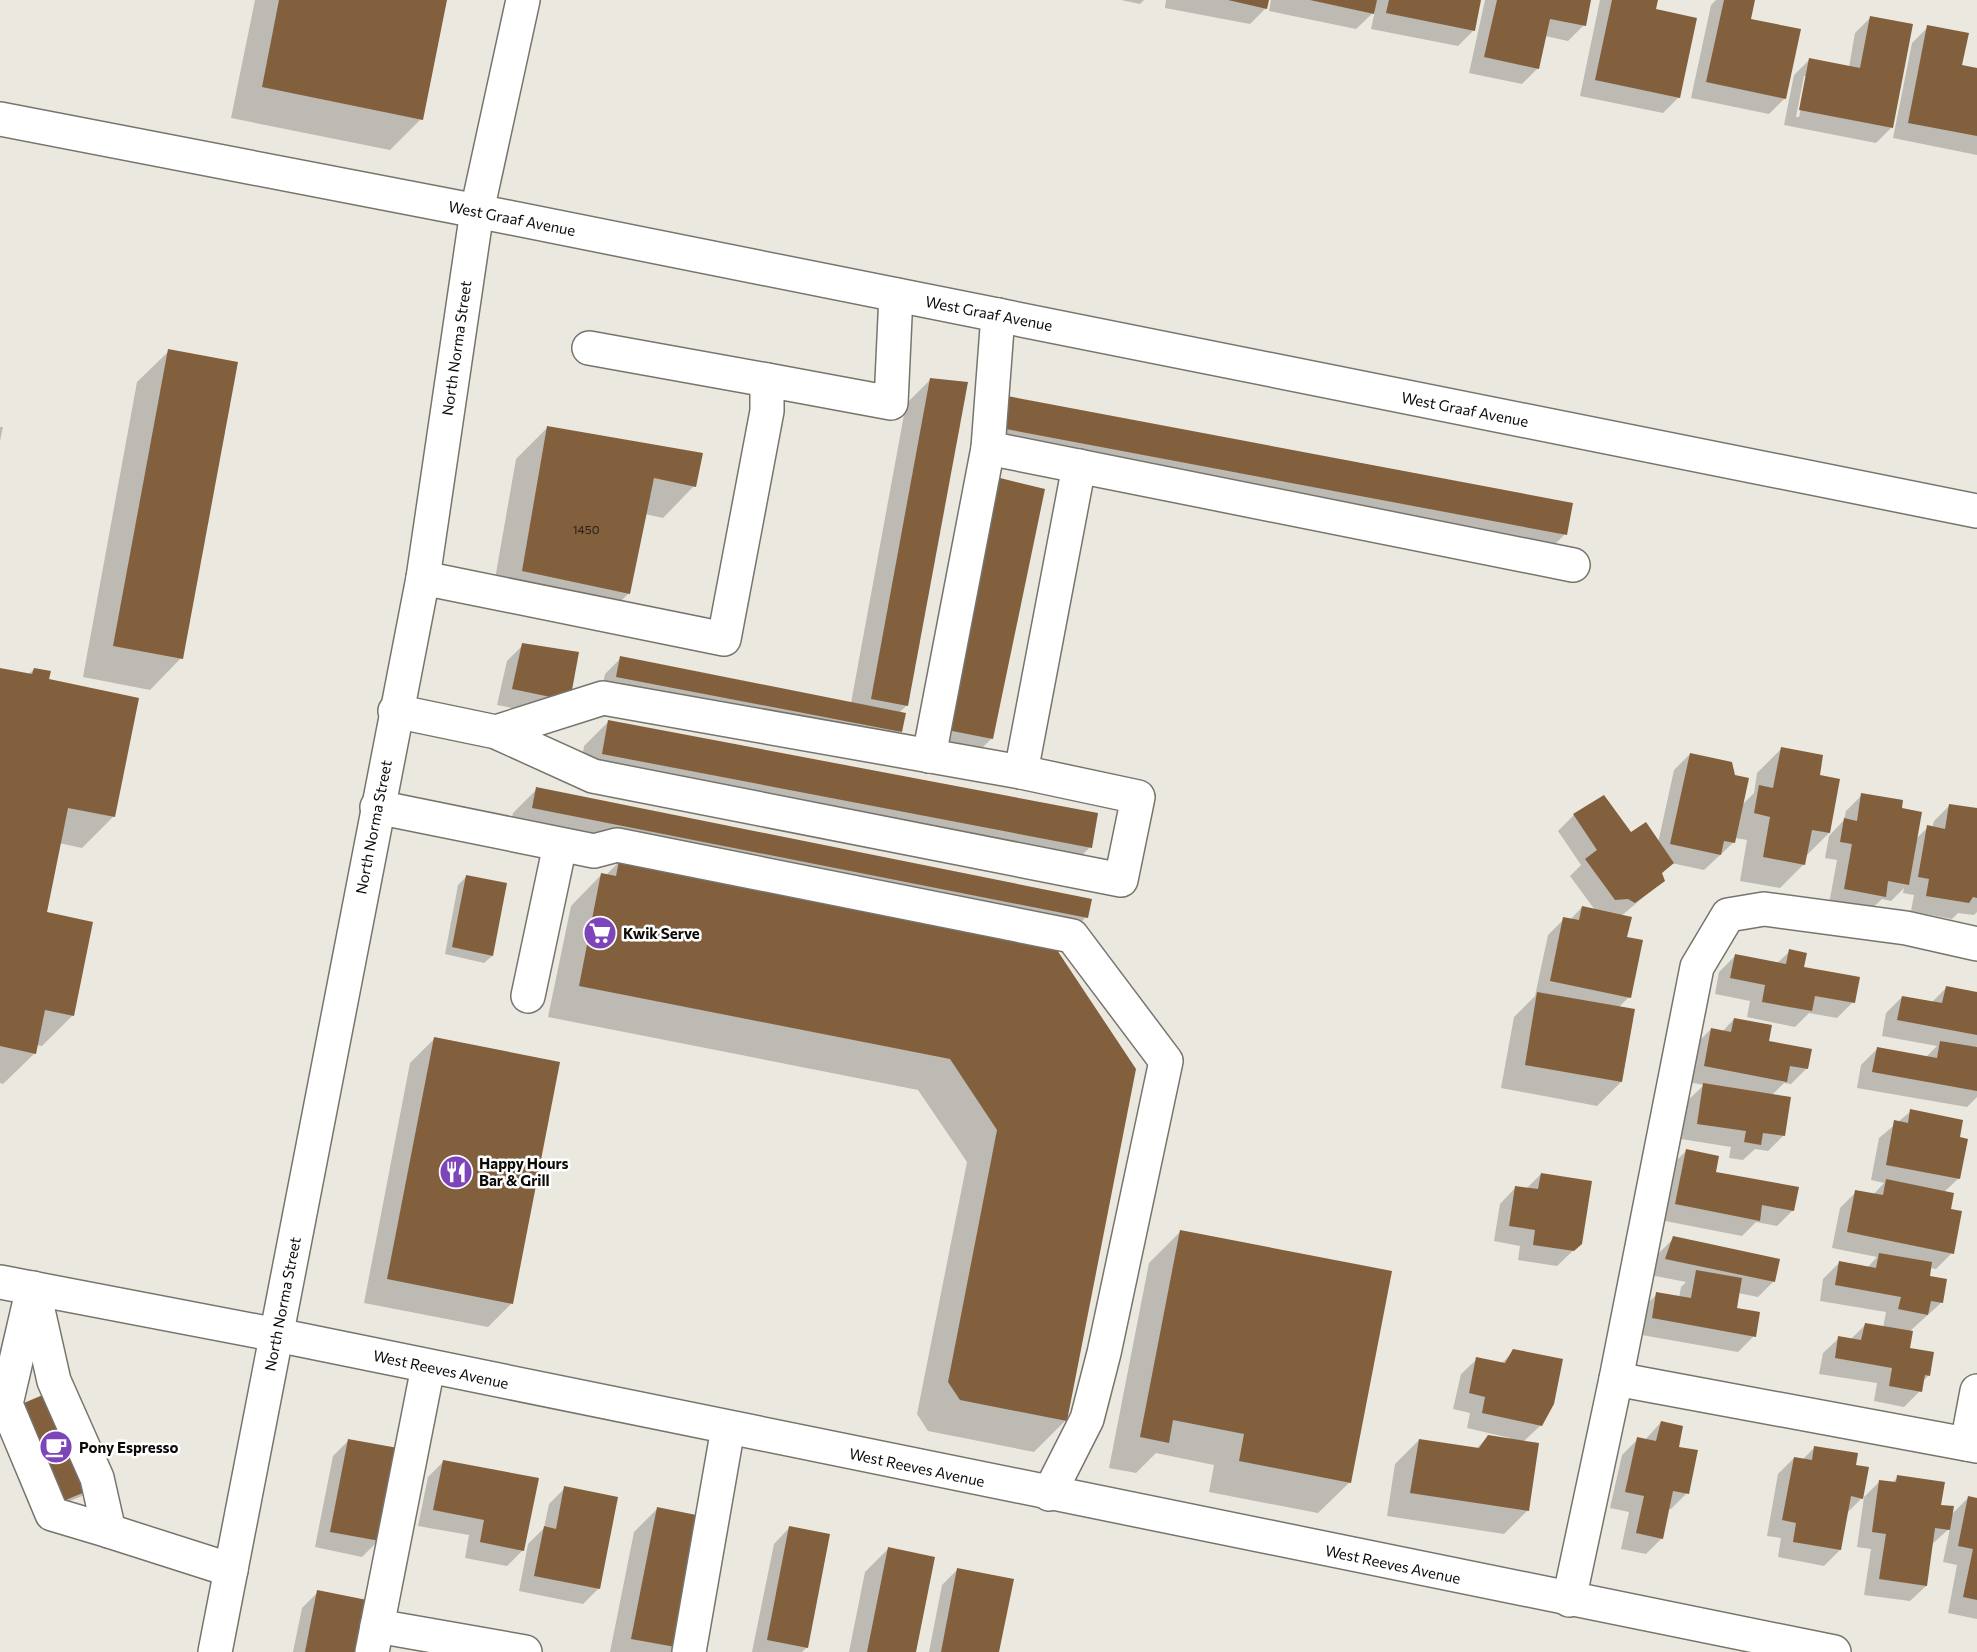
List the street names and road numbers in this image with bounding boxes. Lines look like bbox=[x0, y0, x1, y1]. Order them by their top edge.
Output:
street label: West Graaf Avenue bbox=[447, 197, 577, 239]
street label: North Norma Street bbox=[438, 279, 474, 417]
street label: West Graaf Avenue bbox=[924, 292, 1054, 334]
street label: West Graaf Avenue bbox=[1400, 388, 1530, 430]
street label: North Norma Street bbox=[351, 758, 395, 896]
street label: North Norma Street bbox=[260, 1235, 304, 1373]
street label: West Reeves Avenue bbox=[372, 1346, 511, 1392]
street label: West Reeves Avenue bbox=[848, 1444, 987, 1490]
street label: West Reeves Avenue bbox=[1324, 1541, 1463, 1587]

